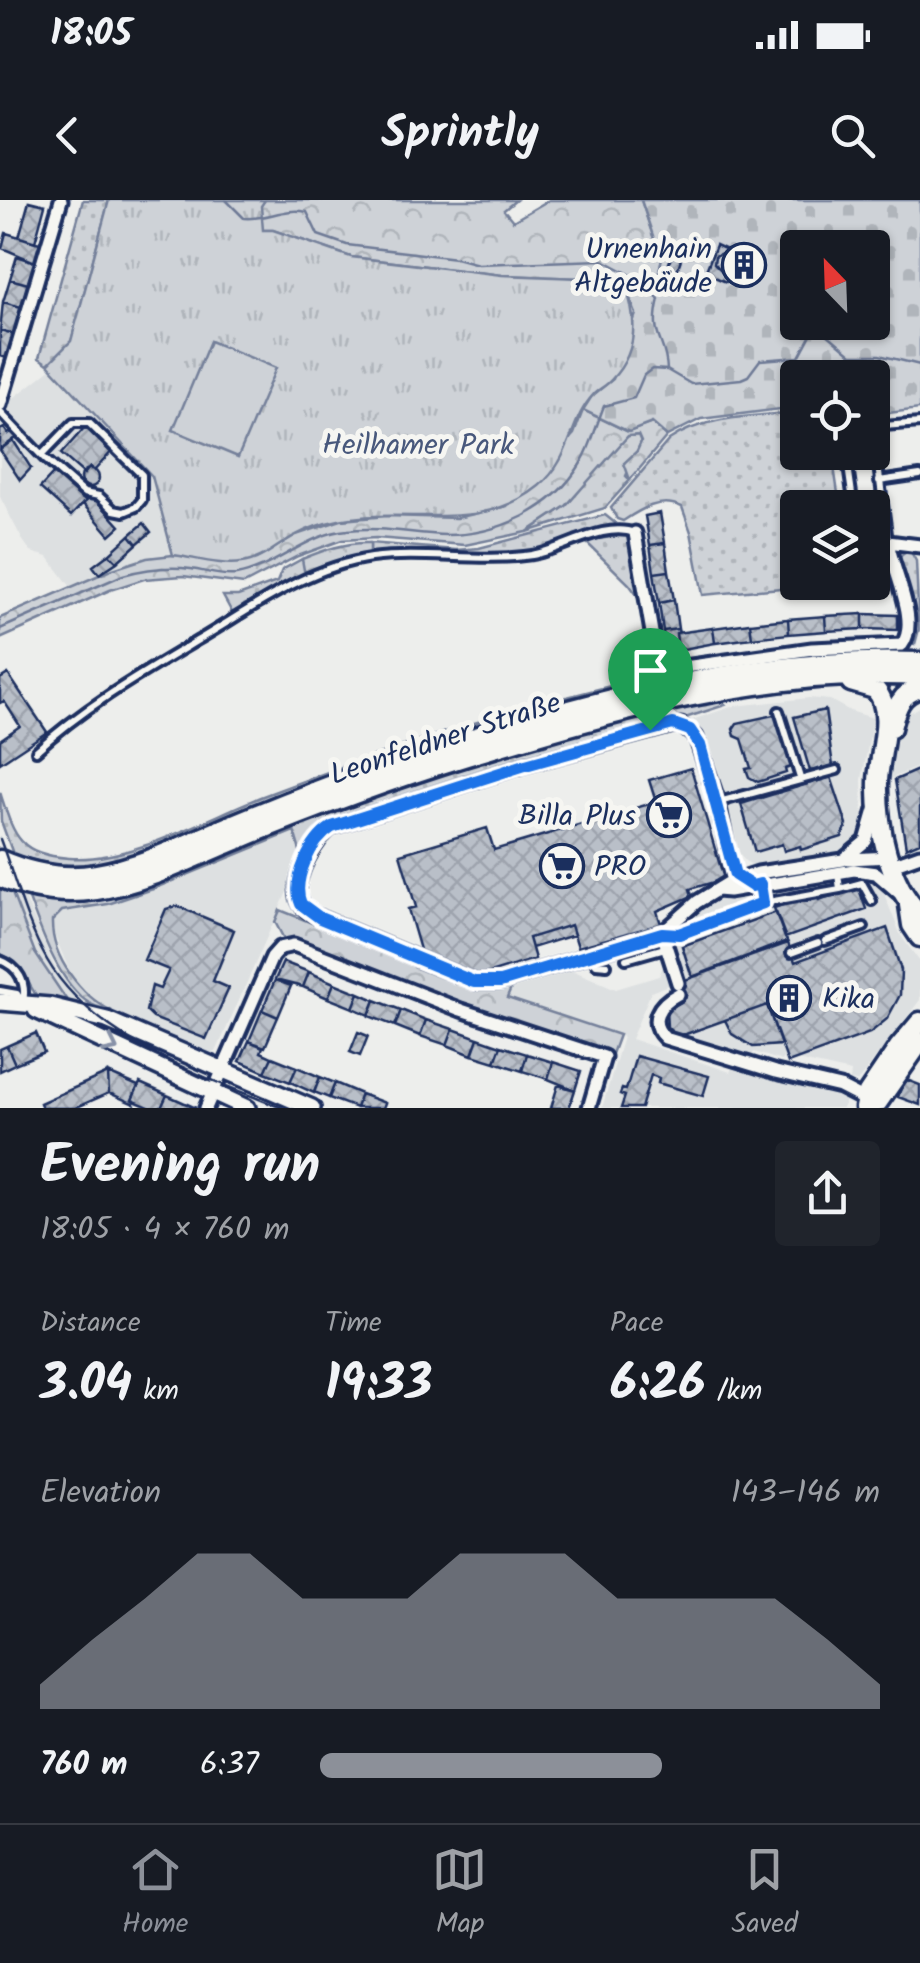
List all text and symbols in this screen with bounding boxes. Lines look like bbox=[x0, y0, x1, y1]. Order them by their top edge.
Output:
text: 18:05 bbox=[50, 5, 132, 65]
text: Sprintly bbox=[381, 99, 539, 171]
icon: back bbox=[40, 108, 95, 163]
icon: search bbox=[825, 108, 880, 163]
place label: Urnenhain Altgebäude bbox=[574, 226, 712, 308]
north arrow bbox=[780, 230, 890, 340]
map controls bbox=[780, 230, 890, 600]
building icon: Urnenhain Altgebäude bbox=[721, 242, 767, 288]
button: locate bbox=[780, 360, 890, 470]
park label: Heilhamer Park bbox=[322, 422, 515, 470]
button: layers bbox=[780, 490, 890, 600]
pin bbox=[608, 628, 693, 731]
icon: arrive bbox=[623, 643, 678, 698]
street label: Leonfeldner Straße bbox=[324, 680, 567, 800]
supermarket icon: Billa Plus bbox=[646, 792, 692, 838]
place label: Billa Plus bbox=[518, 793, 636, 841]
supermarket icon: PRO bbox=[539, 843, 585, 889]
place label: PRO bbox=[594, 844, 646, 892]
building icon: Kika bbox=[766, 975, 812, 1021]
place label: Kika bbox=[822, 976, 875, 1024]
one-way arrow bbox=[100, 1034, 118, 1054]
text: Evening run bbox=[40, 1124, 320, 1211]
button: share bbox=[775, 1141, 880, 1246]
text: 18:05 · 4 × 760 m bbox=[40, 1205, 289, 1256]
text: Distance bbox=[40, 1301, 141, 1346]
text: Time bbox=[325, 1301, 382, 1346]
text: Pace bbox=[610, 1301, 663, 1346]
text: 3.04 bbox=[40, 1346, 132, 1426]
text: 19:33 bbox=[325, 1346, 432, 1426]
text: 6:26 bbox=[610, 1346, 706, 1426]
text: km bbox=[132, 1369, 179, 1414]
text: /km bbox=[706, 1369, 762, 1414]
text: Elevation bbox=[40, 1468, 161, 1519]
text: 143–146 m bbox=[731, 1468, 880, 1519]
text: 760 m bbox=[40, 1740, 127, 1791]
text: 6:37 bbox=[200, 1740, 259, 1791]
tab: Home bbox=[122, 1842, 188, 1947]
tab: Map bbox=[432, 1842, 487, 1947]
tab: Saved bbox=[732, 1842, 798, 1947]

